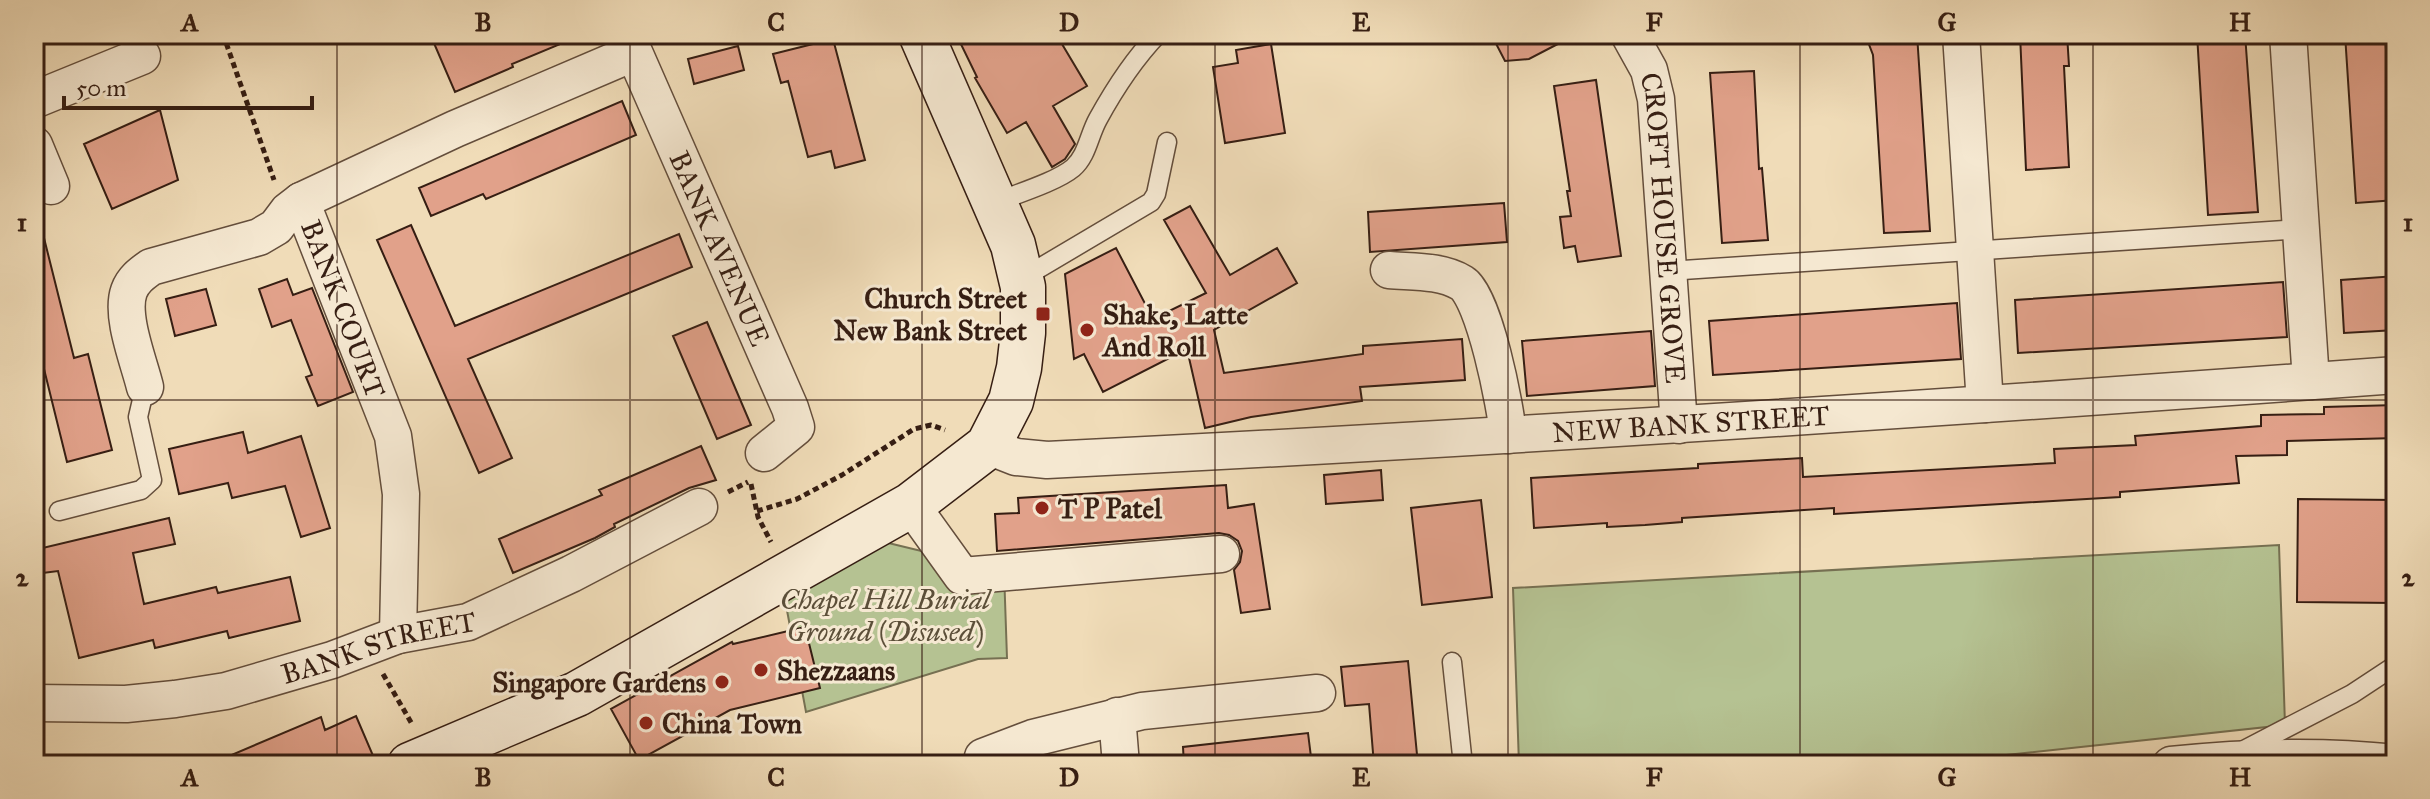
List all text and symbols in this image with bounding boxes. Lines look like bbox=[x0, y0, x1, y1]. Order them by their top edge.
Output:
text: A bbox=[179, 6, 199, 38]
text: B bbox=[474, 6, 492, 38]
text: C bbox=[767, 6, 785, 38]
text: D bbox=[1059, 6, 1079, 38]
text: E bbox=[1352, 6, 1371, 38]
text: F bbox=[1646, 6, 1663, 38]
text: G bbox=[1937, 6, 1957, 38]
text: H bbox=[2229, 6, 2252, 38]
scale bar bbox=[64, 60, 312, 110]
street label: CROFT HOUSE GROVE bbox=[1633, 69, 1694, 384]
text: 50 m bbox=[76, 73, 126, 103]
street label: BANK AVENUE bbox=[662, 145, 778, 351]
text: 1 bbox=[17, 206, 27, 238]
text: 1 bbox=[2403, 206, 2413, 238]
street label: BANK COURT bbox=[293, 215, 393, 403]
place label: Church Street New Bank Street bbox=[834, 281, 1027, 348]
place label: Shake, Latte And Roll bbox=[1101, 297, 1249, 364]
marker: Church Street New Bank Street bbox=[1034, 305, 1052, 323]
marker: Shake, Latte And Roll bbox=[1078, 321, 1096, 339]
street label: NEW BANK STREET bbox=[1551, 397, 1830, 450]
place label: T P Patel bbox=[1058, 491, 1162, 526]
marker: T P Patel bbox=[1033, 499, 1051, 517]
text: 2 bbox=[16, 561, 30, 593]
text: 2 bbox=[2402, 561, 2416, 593]
park label: Chapel Hill Burial Ground (Disused) bbox=[780, 582, 992, 649]
street label: BANK STREET bbox=[277, 603, 479, 691]
place label: Shezzaans bbox=[777, 653, 895, 688]
marker: Shezzaans bbox=[752, 661, 770, 679]
place label: Singapore Gardens bbox=[492, 665, 706, 700]
marker: Singapore Gardens bbox=[713, 673, 731, 691]
place label: China Town bbox=[662, 706, 802, 741]
marker: China Town bbox=[637, 714, 655, 732]
text: A bbox=[179, 761, 199, 793]
text: B bbox=[474, 761, 492, 793]
text: C bbox=[767, 761, 785, 793]
text: D bbox=[1059, 761, 1079, 793]
text: E bbox=[1352, 761, 1371, 793]
text: F bbox=[1646, 761, 1663, 793]
text: G bbox=[1937, 761, 1957, 793]
text: H bbox=[2229, 761, 2252, 793]

